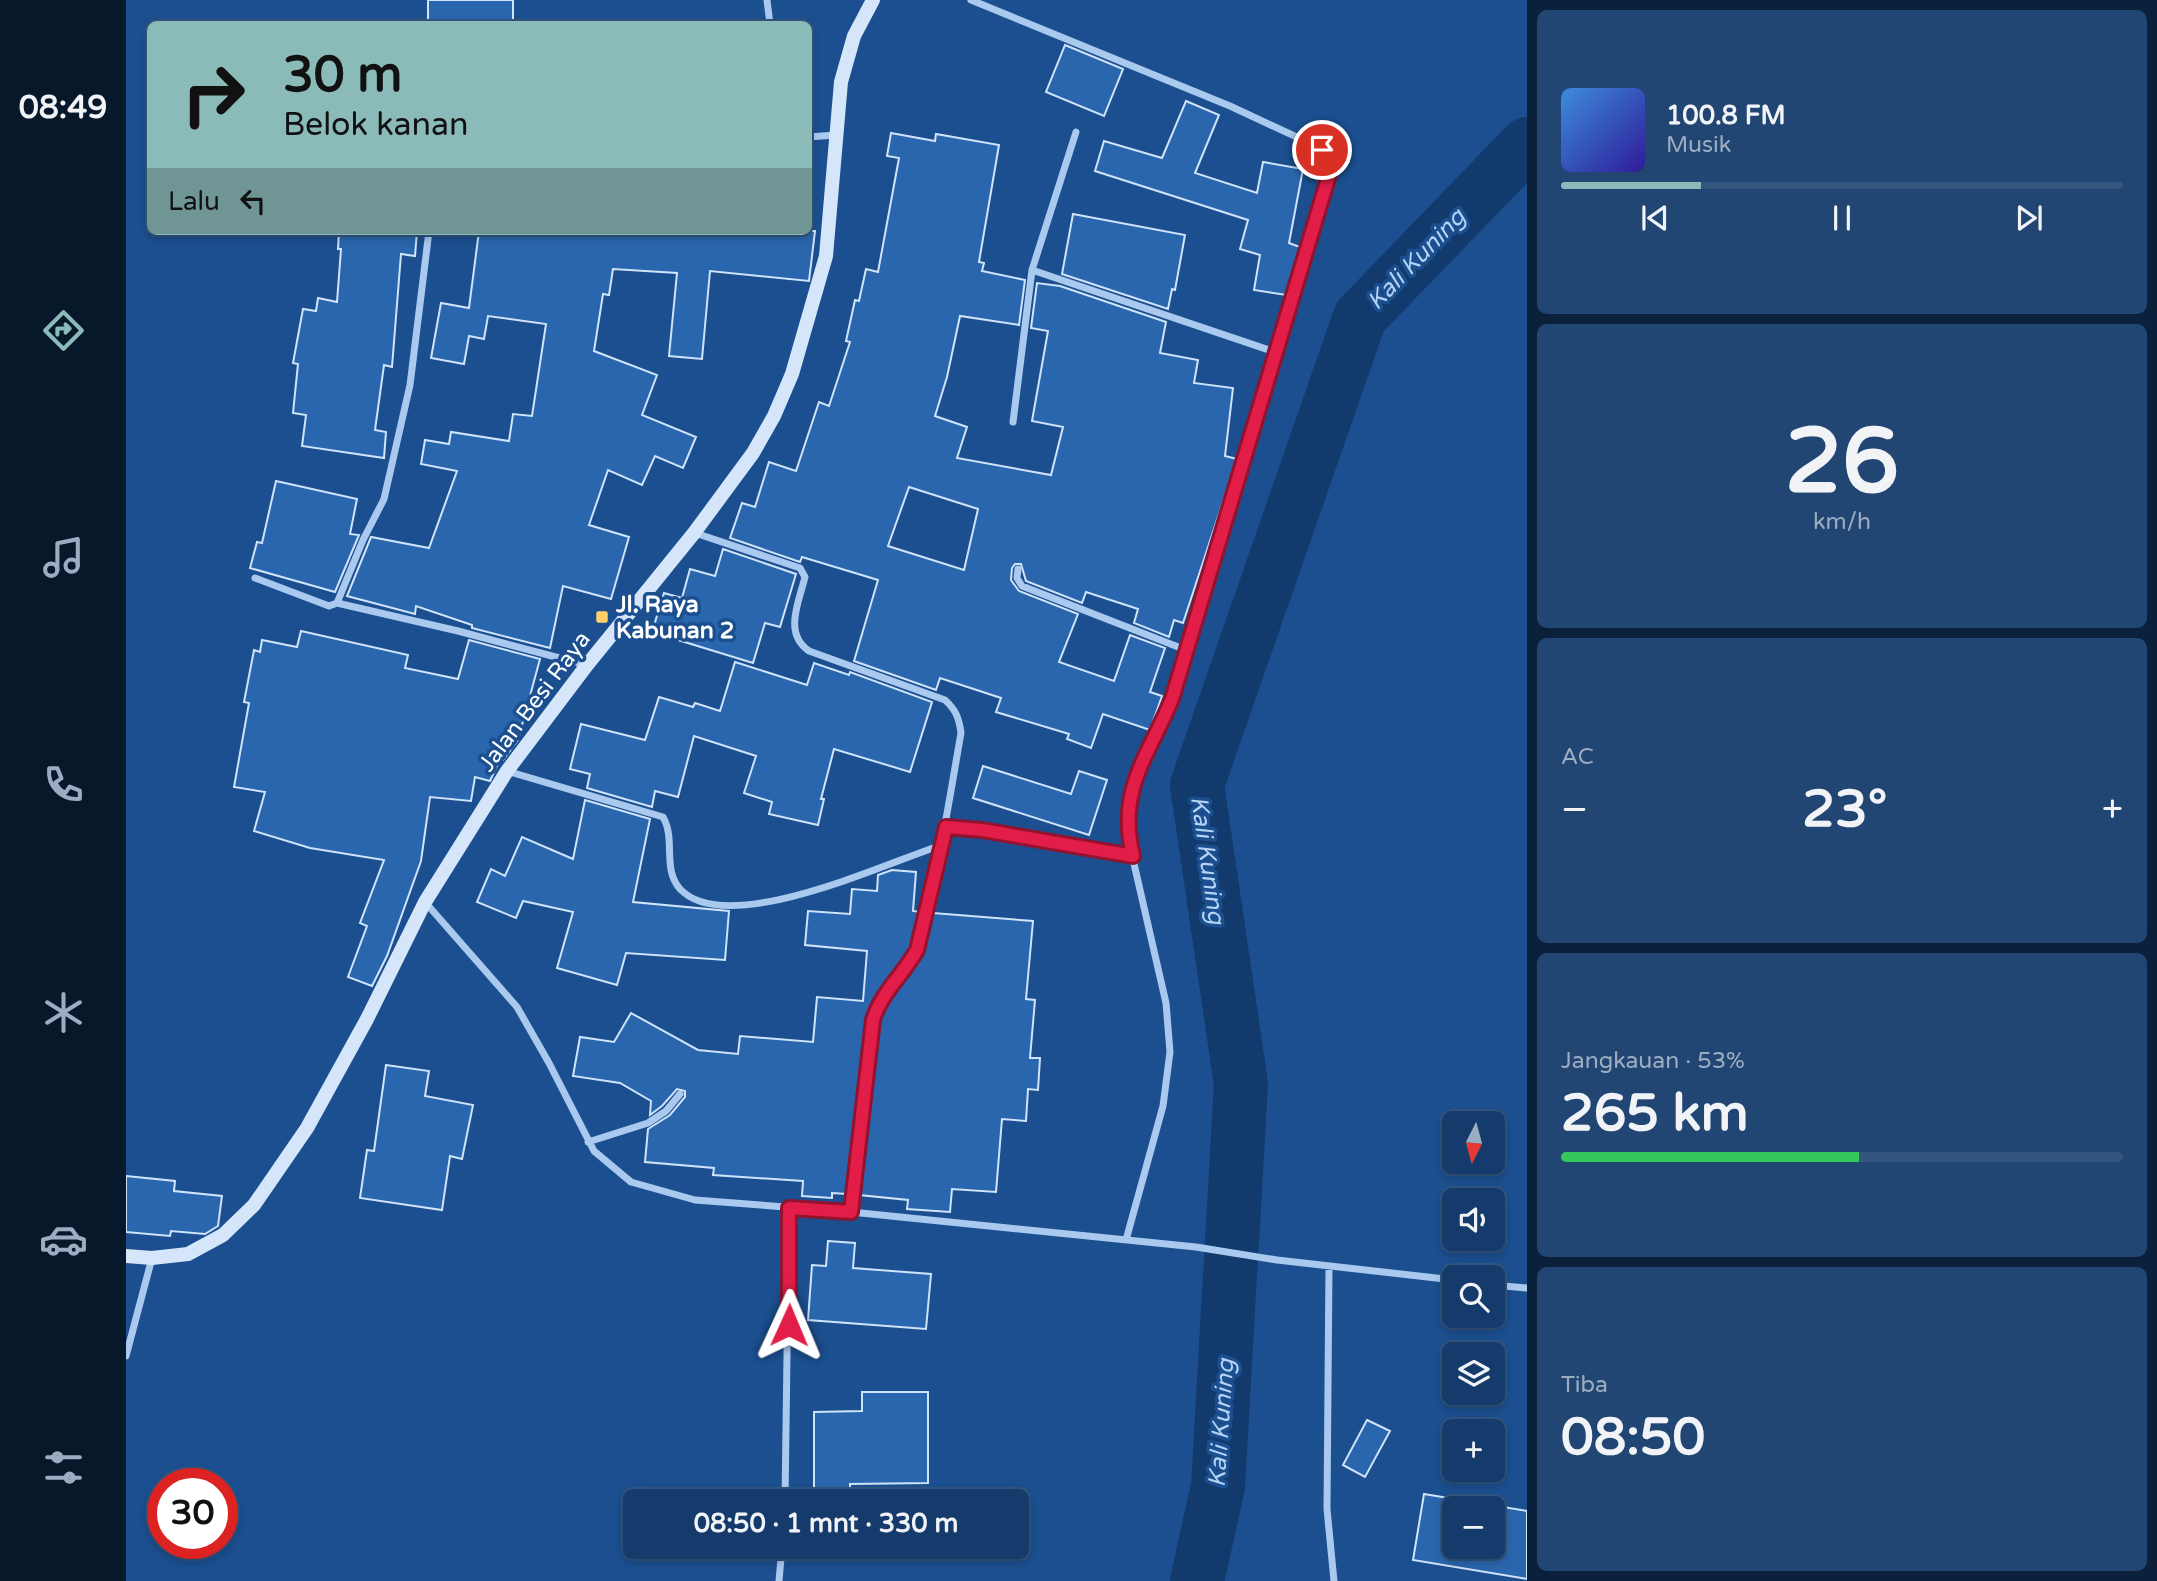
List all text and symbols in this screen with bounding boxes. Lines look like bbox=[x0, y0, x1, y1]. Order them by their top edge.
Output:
text: 30 m bbox=[283, 46, 402, 105]
icon: right bbox=[168, 49, 259, 140]
text: 08:49 bbox=[19, 89, 107, 127]
text: 100.8 FM bbox=[1666, 100, 1786, 131]
text: Belok kanan bbox=[283, 106, 468, 144]
pin bbox=[1292, 120, 1352, 180]
icon: arrive bbox=[1303, 131, 1341, 169]
text: Musik bbox=[1666, 131, 1731, 159]
icon: left bbox=[234, 182, 272, 220]
text: Lalu bbox=[168, 186, 220, 217]
icon: previous bbox=[1636, 199, 1674, 237]
icon: pause bbox=[1823, 199, 1861, 237]
icon: next bbox=[2010, 199, 2048, 237]
water label: Kali Kuning bbox=[1361, 202, 1473, 316]
icon: directions bbox=[39, 306, 88, 355]
text: 26 bbox=[1785, 407, 1899, 517]
text: km/h bbox=[1813, 508, 1871, 536]
icon: music bbox=[39, 533, 88, 582]
place label: Jl. Raya Kabunan 2 bbox=[615, 591, 734, 645]
marker: Jl. Raya Kabunan 2 bbox=[594, 609, 610, 625]
street label: Jalan Besi Raya bbox=[473, 626, 597, 777]
text: AC bbox=[1561, 743, 1594, 771]
icon: phone bbox=[39, 760, 88, 809]
text: 23° bbox=[1802, 778, 1887, 841]
text: − bbox=[1561, 787, 1588, 833]
text: + bbox=[2102, 787, 2123, 833]
water label: Kali Kuning bbox=[1184, 794, 1231, 928]
icon: climate bbox=[39, 988, 88, 1037]
text: Jangkauan · 53% bbox=[1561, 1047, 1745, 1075]
text: 265 km bbox=[1561, 1082, 1749, 1145]
north arrow bbox=[1442, 1111, 1505, 1174]
map controls bbox=[1442, 1111, 1505, 1559]
button: sound bbox=[1442, 1188, 1505, 1251]
icon: car bbox=[39, 1215, 88, 1264]
button: search bbox=[1442, 1265, 1505, 1328]
position arrow bbox=[752, 1288, 826, 1362]
button: layers bbox=[1442, 1342, 1505, 1405]
water label: Kali Kuning bbox=[1203, 1356, 1241, 1488]
text: Tiba bbox=[1561, 1371, 1608, 1399]
text: 08:50 bbox=[1561, 1406, 1705, 1469]
button: + bbox=[1442, 1419, 1505, 1482]
icon: filters bbox=[39, 1443, 88, 1492]
speed limit sign: 30 bbox=[147, 1468, 238, 1559]
button: − bbox=[1442, 1496, 1505, 1559]
text: 08:50 · 1 mnt · 330 m bbox=[694, 1508, 958, 1539]

